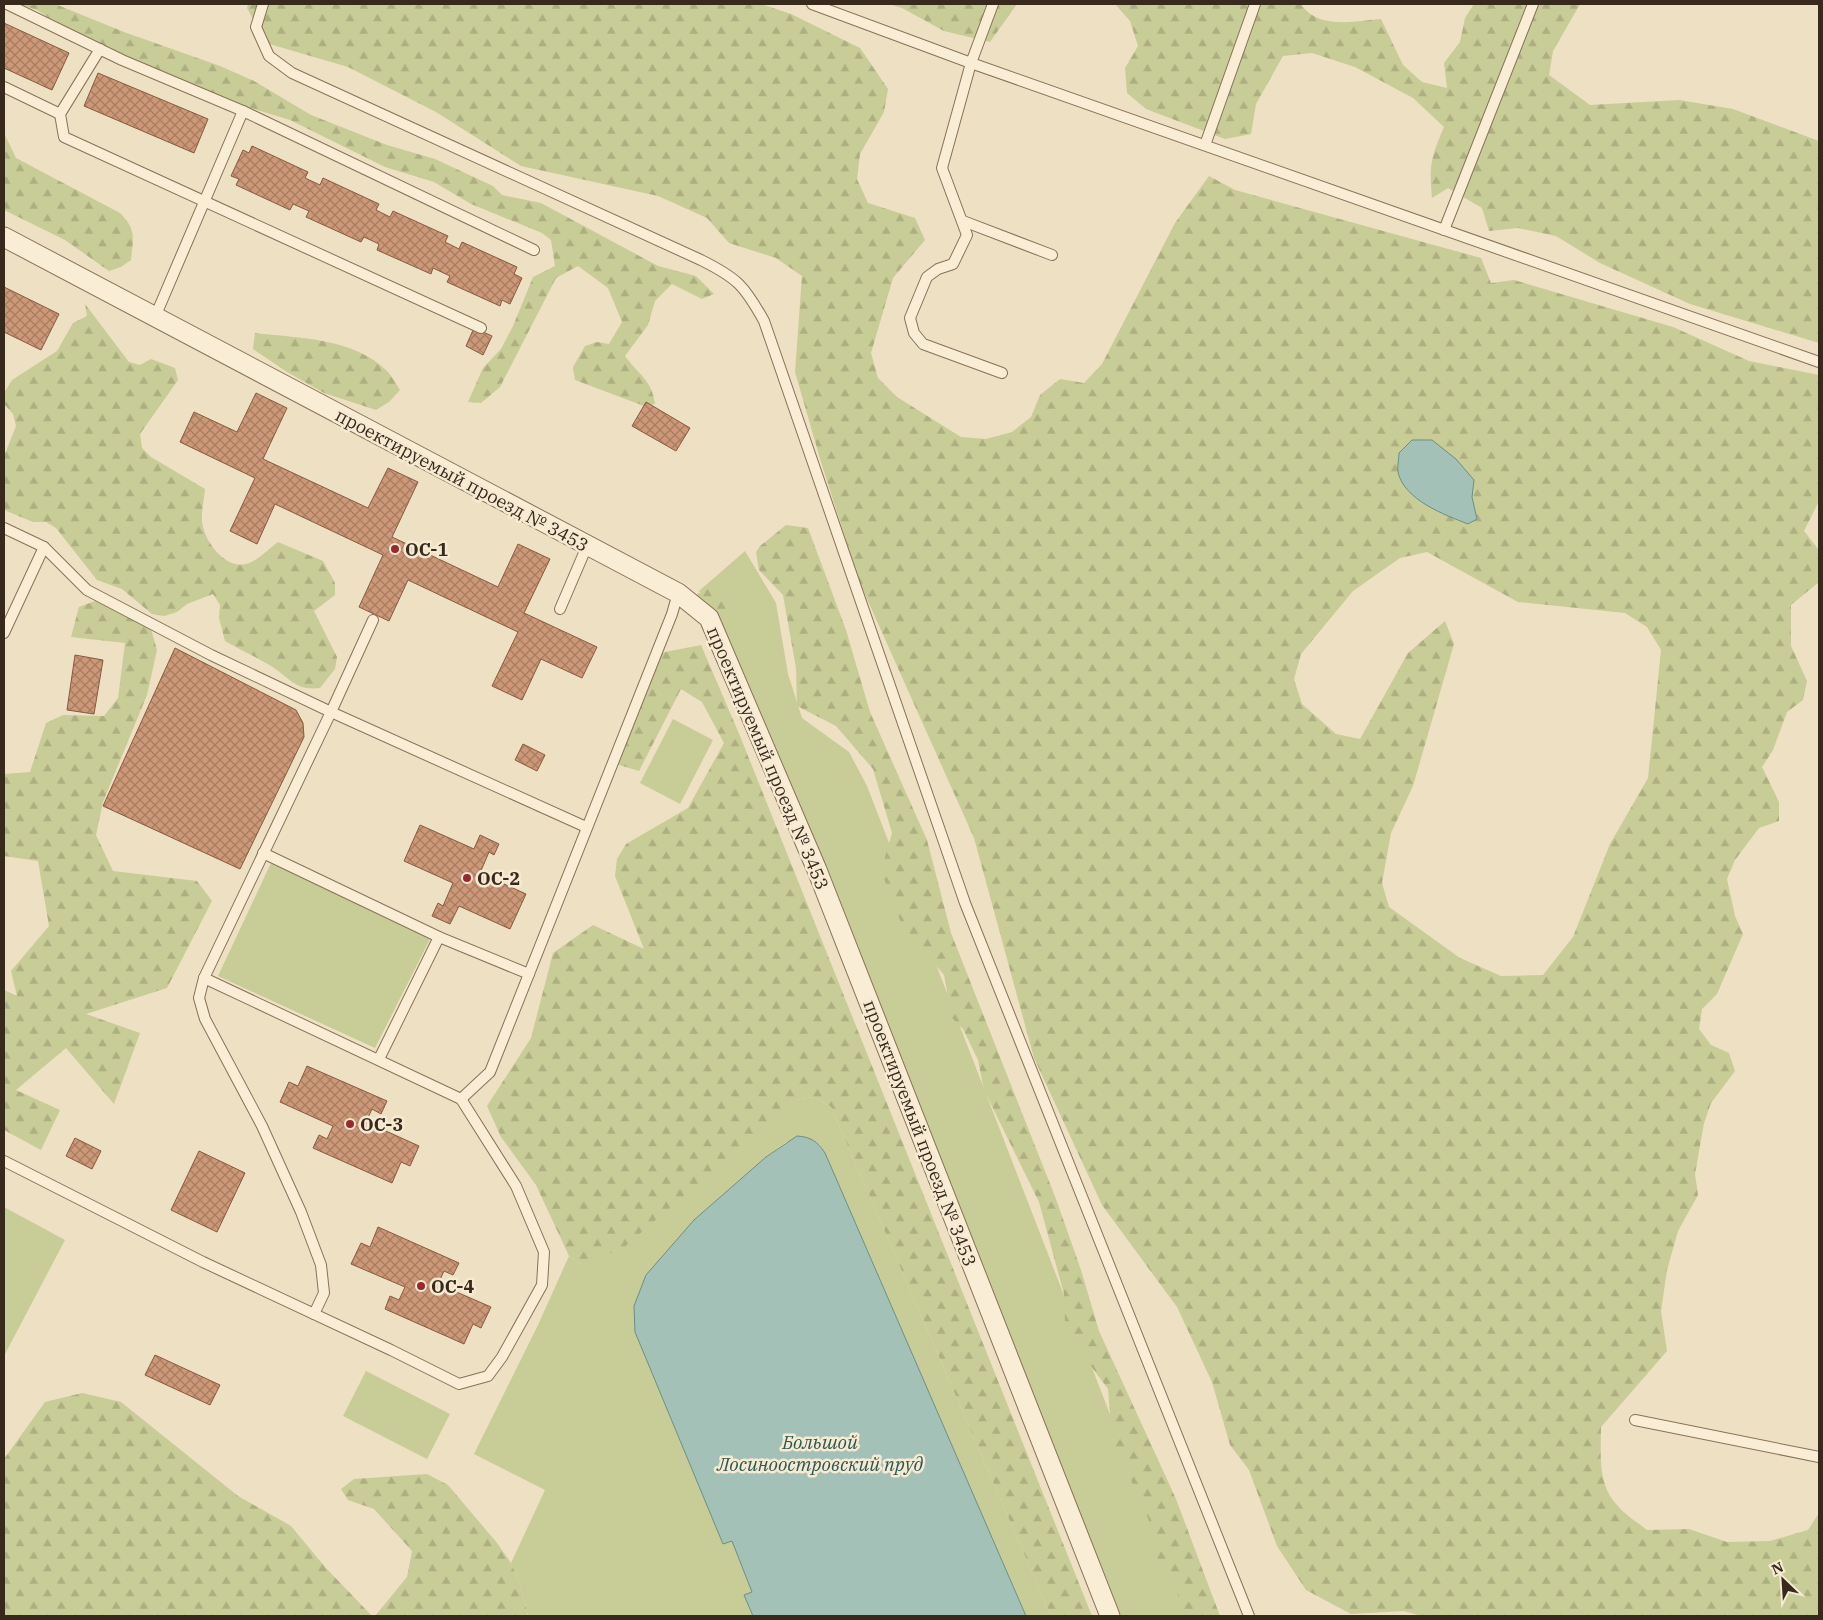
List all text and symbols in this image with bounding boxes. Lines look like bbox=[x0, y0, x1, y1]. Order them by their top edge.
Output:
street label: проектируемый проезд № 3453 bbox=[331, 403, 593, 557]
place label: ОС-1 bbox=[405, 538, 448, 561]
marker: ОС-1 bbox=[389, 543, 401, 555]
street label: проектируемый проезд № 3453 bbox=[702, 623, 834, 893]
place label: ОС-2 bbox=[477, 867, 520, 890]
marker: ОС-2 bbox=[461, 872, 473, 884]
street label: проектируемый проезд № 3453 bbox=[858, 996, 982, 1270]
place label: ОС-3 bbox=[360, 1113, 403, 1136]
marker: ОС-3 bbox=[344, 1118, 356, 1130]
place label: ОС-4 bbox=[431, 1275, 474, 1298]
marker: ОС-4 bbox=[415, 1280, 427, 1292]
water label: Большой Лосиноостровский пруд bbox=[716, 1430, 923, 1476]
north arrow bbox=[1758, 1555, 1808, 1605]
text: N bbox=[1769, 1558, 1786, 1579]

